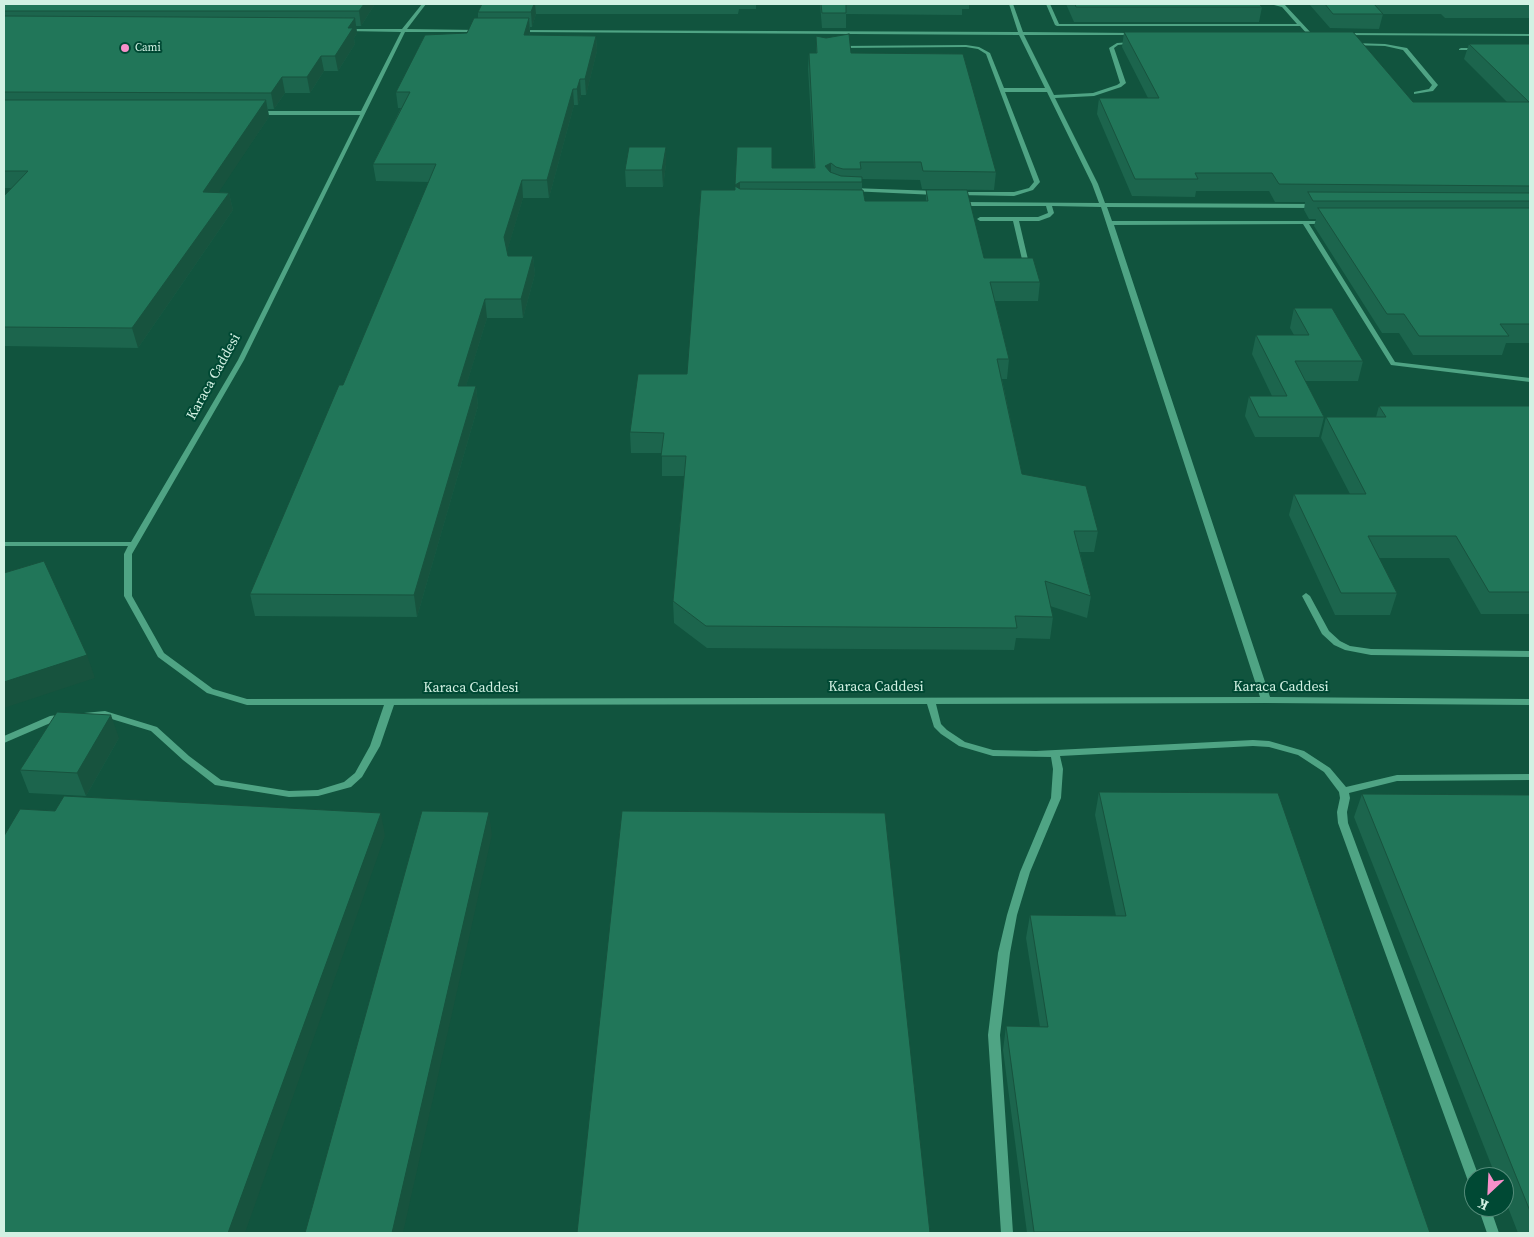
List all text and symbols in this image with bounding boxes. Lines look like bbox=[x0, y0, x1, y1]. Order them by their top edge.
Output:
place label: Cami bbox=[135, 41, 161, 55]
marker: Cami bbox=[119, 42, 131, 54]
street label: Karaca Caddesi bbox=[183, 331, 245, 423]
street label: Karaca Caddesi bbox=[828, 679, 924, 695]
street label: Karaca Caddesi bbox=[1233, 679, 1329, 695]
street label: Karaca Caddesi bbox=[423, 680, 519, 696]
north arrow bbox=[1464, 1167, 1514, 1217]
text: K bbox=[1474, 1194, 1492, 1216]

